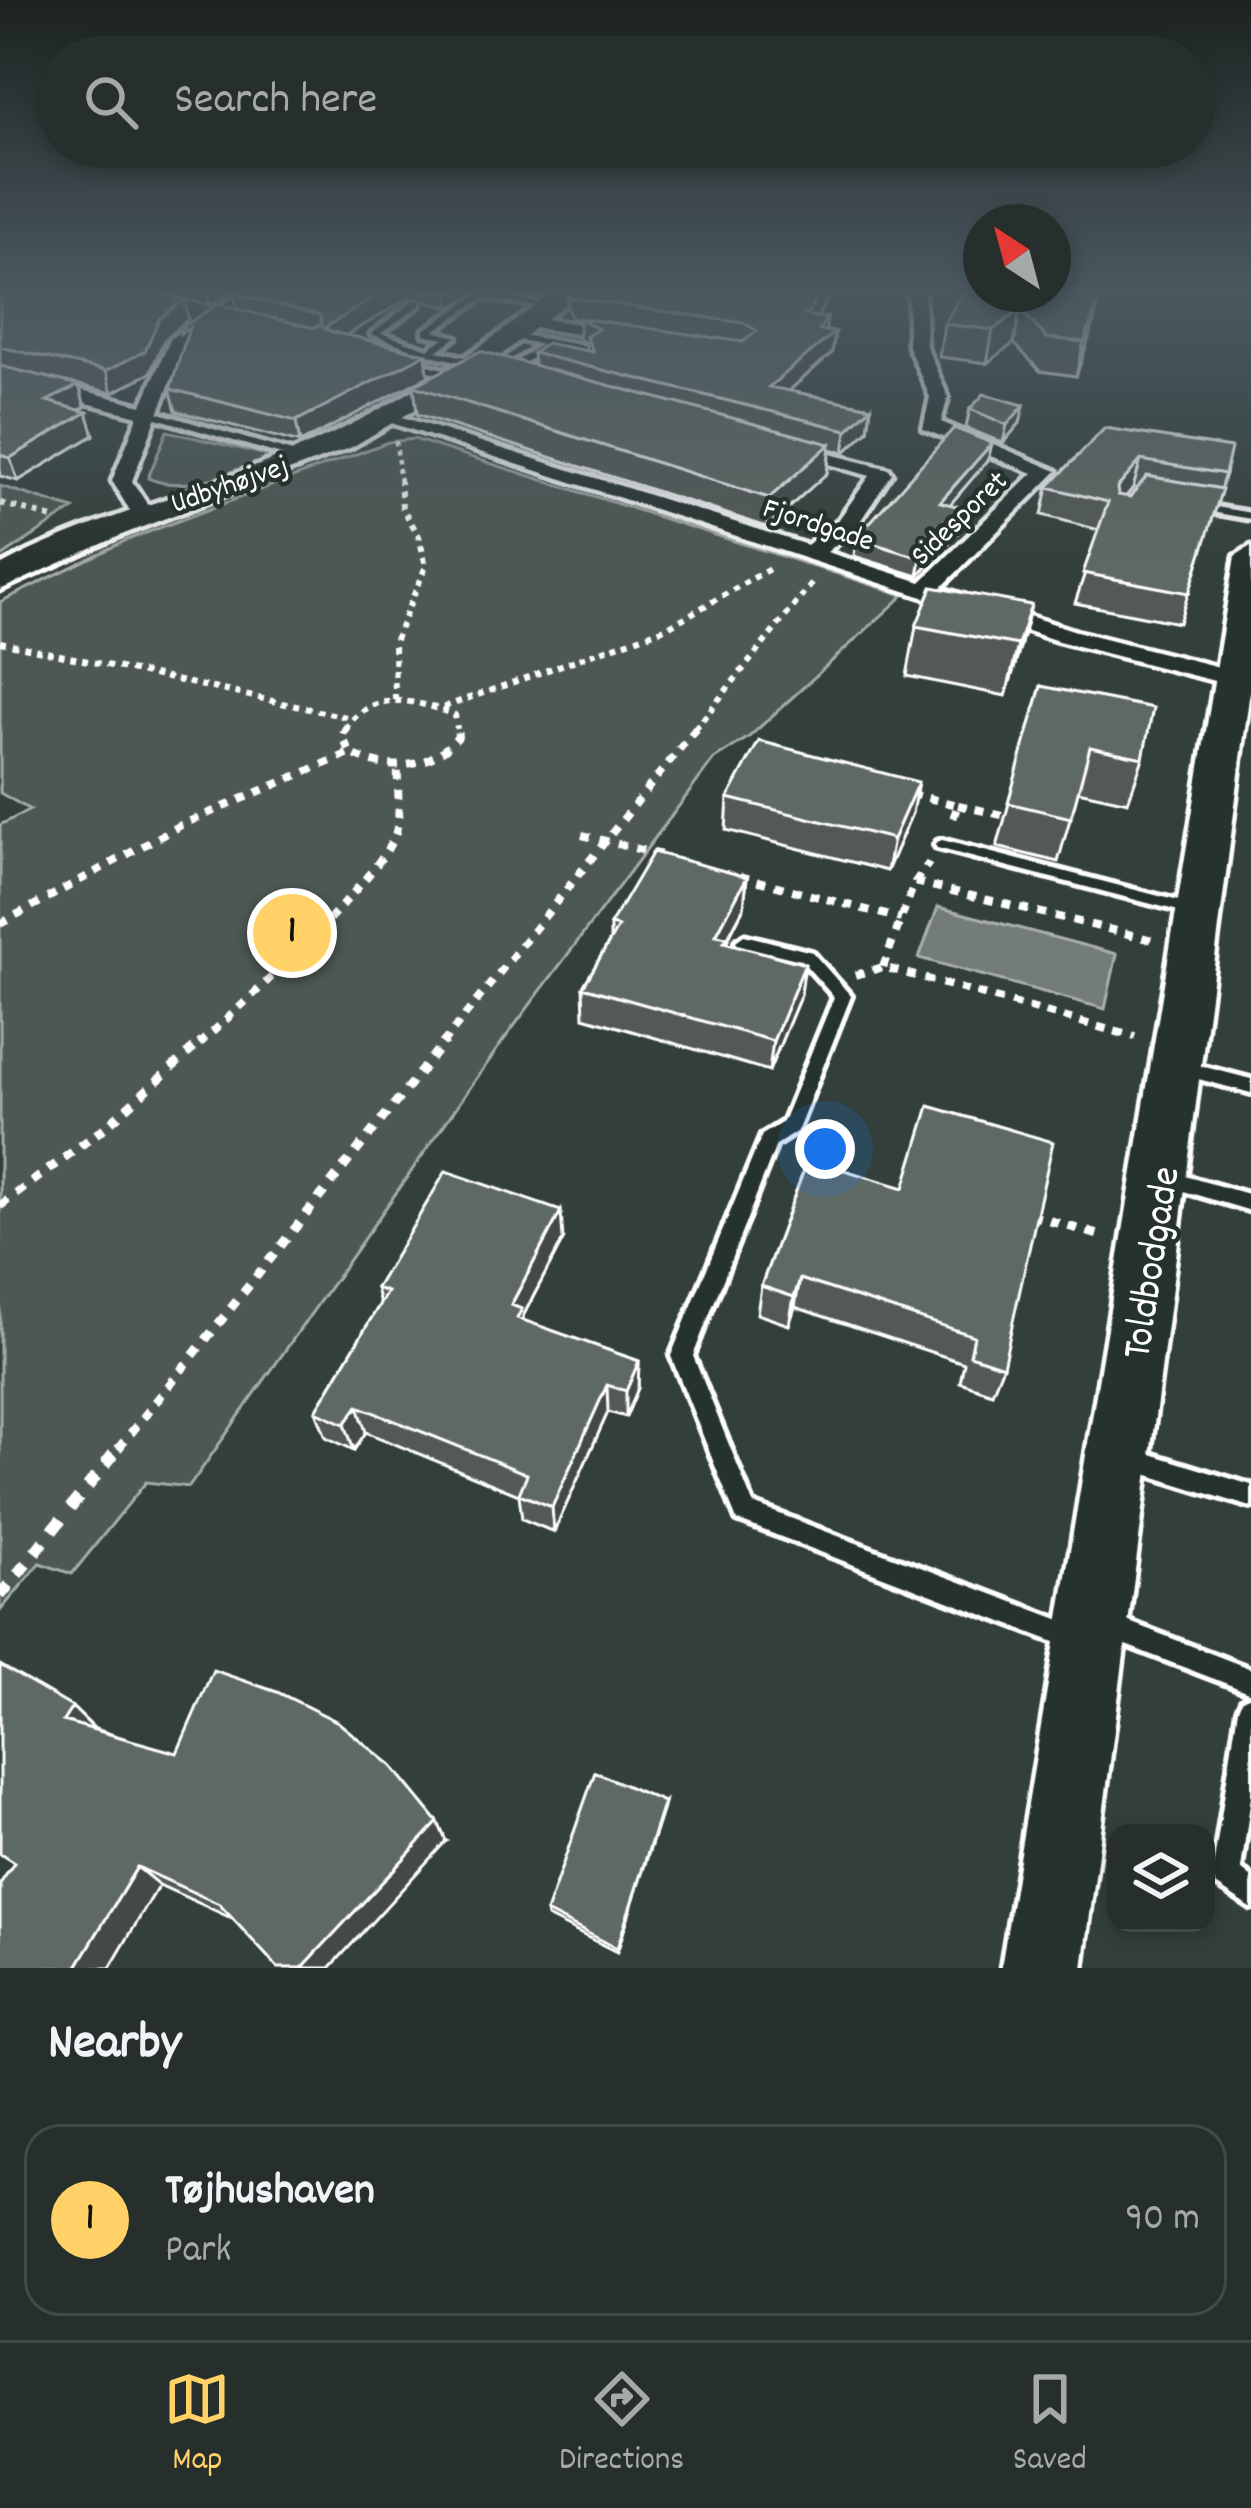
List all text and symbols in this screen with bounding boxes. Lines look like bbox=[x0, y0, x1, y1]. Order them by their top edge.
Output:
search box bbox=[36, 36, 1215, 168]
icon: search bbox=[78, 69, 144, 135]
text: Search here bbox=[174, 70, 377, 134]
north arrow bbox=[963, 204, 1071, 312]
street label: Udbyhøjvej bbox=[166, 447, 295, 527]
street label: Sidesporet bbox=[903, 463, 1020, 578]
street label: Fjordgade bbox=[757, 489, 879, 565]
pin: 1 bbox=[253, 888, 331, 978]
your location bbox=[795, 1119, 855, 1179]
street label: Toldbodgade bbox=[1110, 1162, 1200, 1364]
map controls bbox=[1107, 1824, 1215, 1932]
button: layers bbox=[1107, 1824, 1215, 1932]
text: Nearby bbox=[48, 2010, 181, 2082]
text: Tøjhushaven bbox=[165, 2161, 375, 2225]
text: 1 bbox=[86, 2193, 94, 2248]
text: 90 m bbox=[1125, 2193, 1200, 2248]
text: Park bbox=[165, 2225, 231, 2280]
tab: Map bbox=[164, 2366, 230, 2485]
tab: Directions bbox=[559, 2366, 684, 2485]
tab: Saved bbox=[1013, 2366, 1087, 2485]

